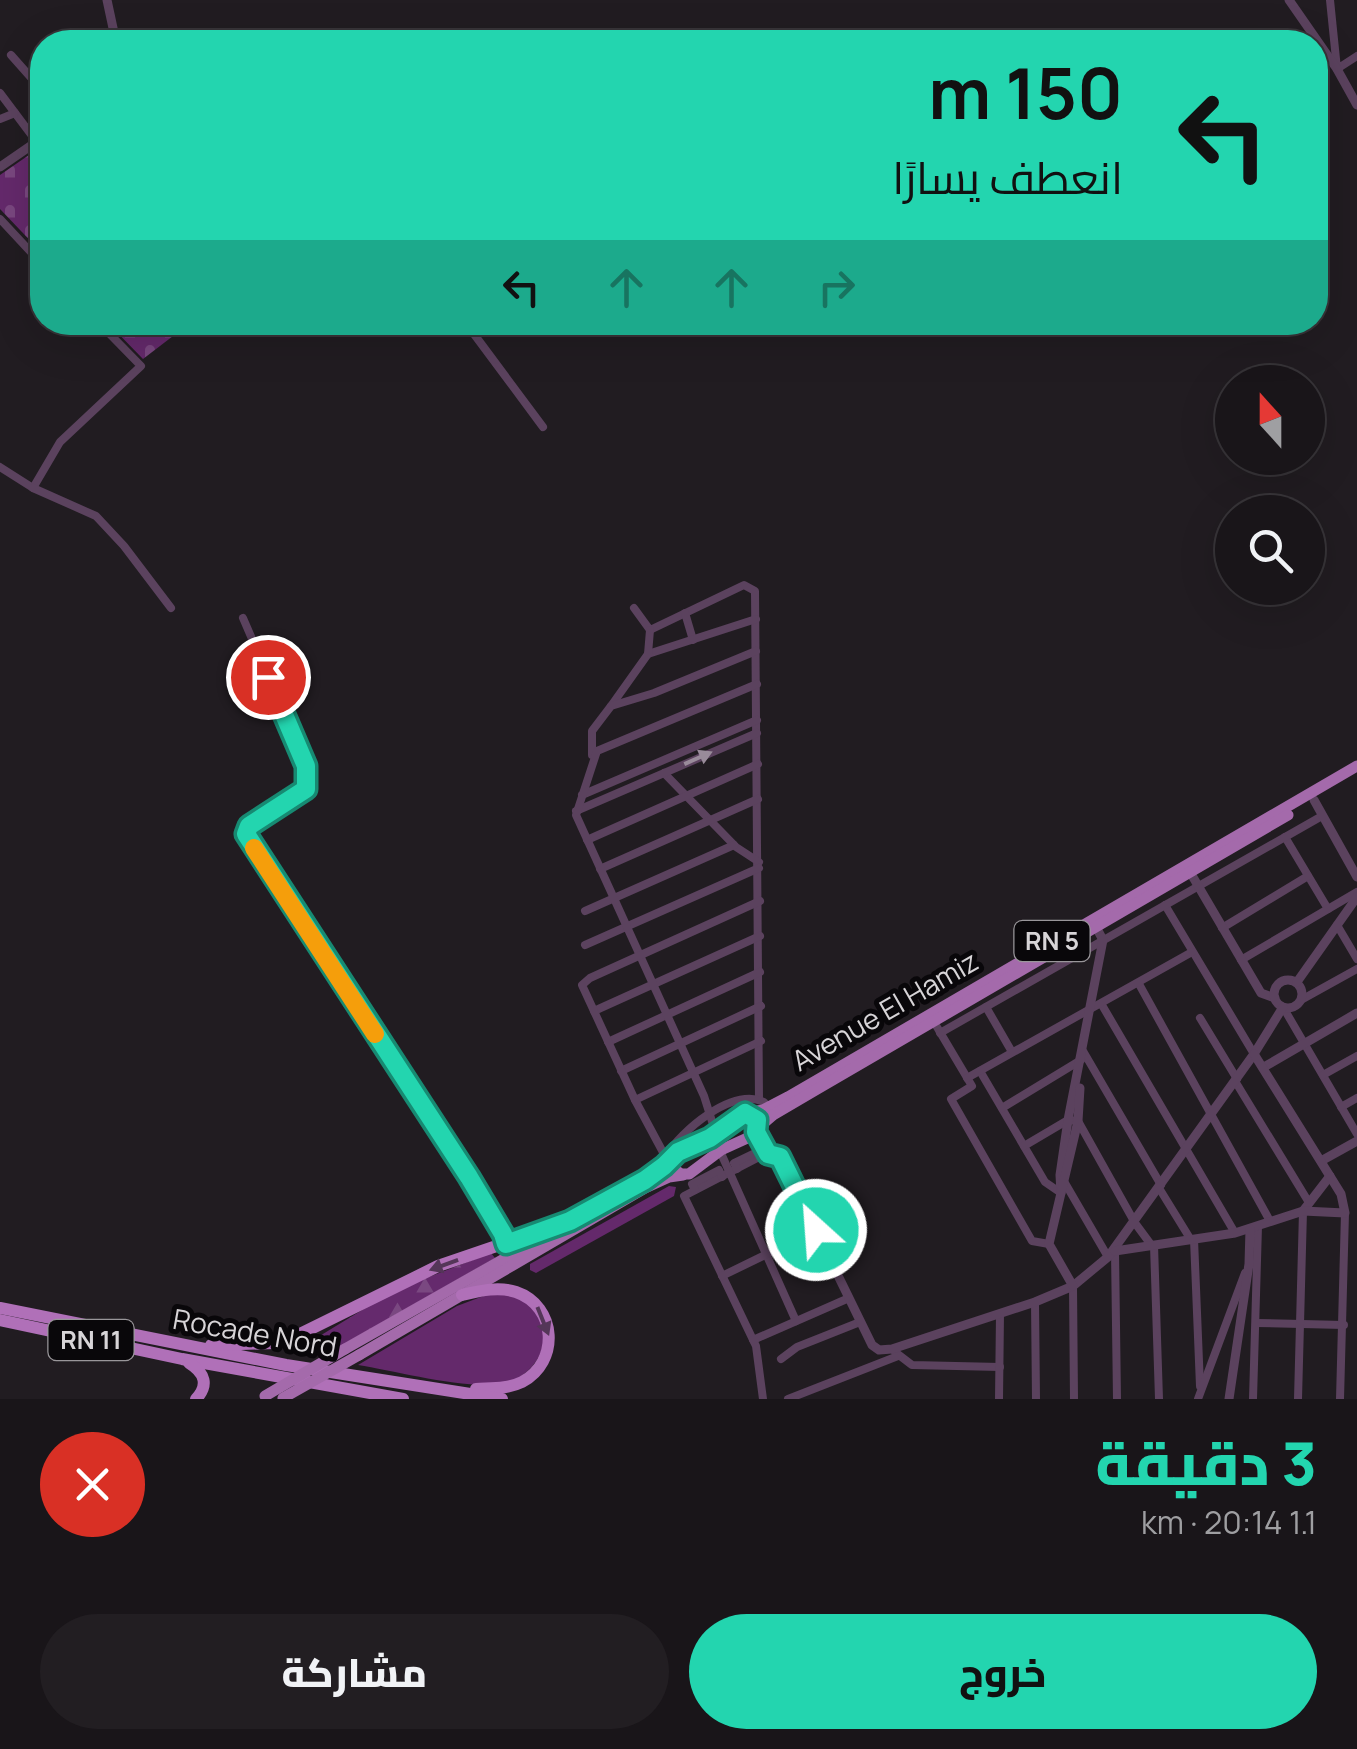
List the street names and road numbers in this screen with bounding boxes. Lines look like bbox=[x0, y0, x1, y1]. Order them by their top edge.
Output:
road number: RN 5 bbox=[1014, 921, 1090, 961]
street label: Avenue El Hamiz bbox=[784, 941, 985, 1079]
street label: Rocade Nord bbox=[170, 1299, 340, 1365]
road number: RN 11 bbox=[48, 1320, 134, 1360]

